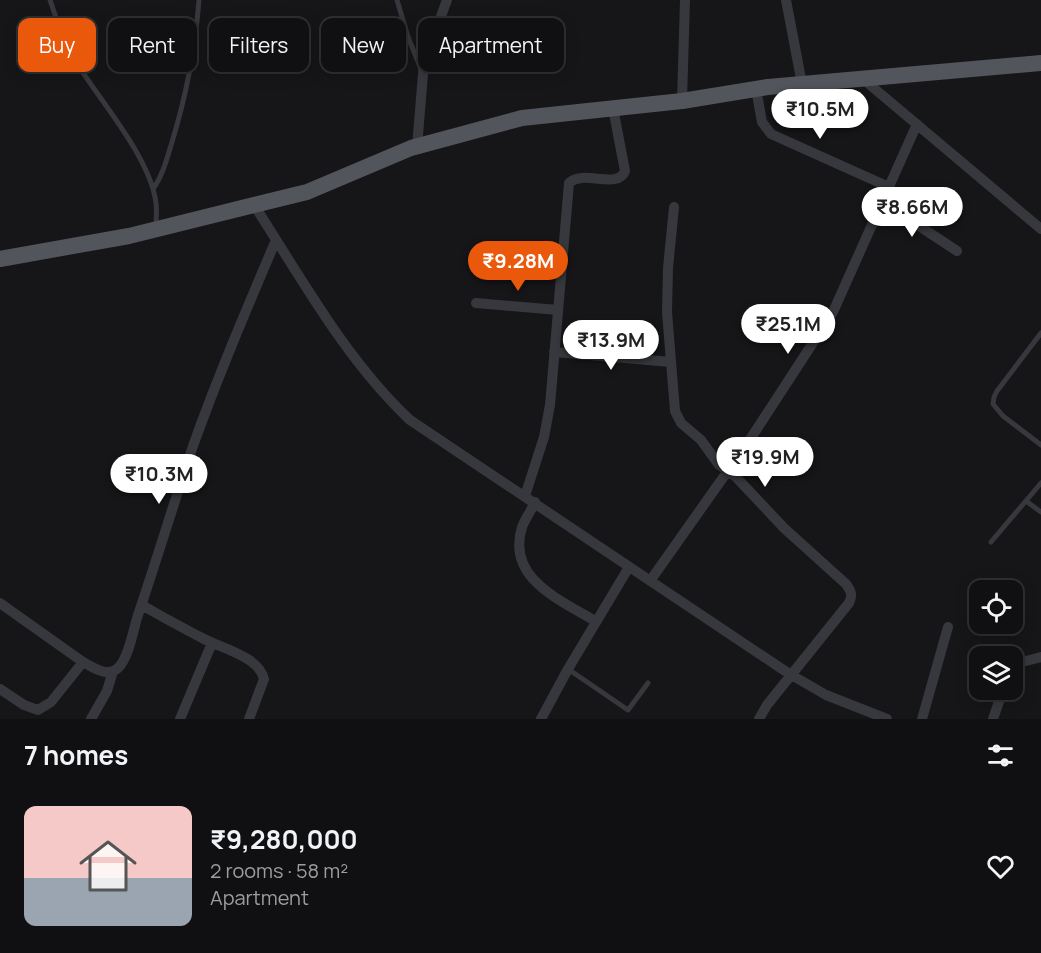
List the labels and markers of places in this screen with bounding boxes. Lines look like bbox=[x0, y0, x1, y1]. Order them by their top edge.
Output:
pin: ₹10.5M bbox=[771, 89, 869, 140]
pin: ₹8.66M bbox=[863, 187, 961, 238]
pin: ₹9.28M bbox=[469, 241, 567, 292]
pin: ₹25.1M bbox=[739, 304, 837, 355]
pin: ₹13.9M bbox=[562, 320, 660, 371]
pin: ₹19.9M bbox=[716, 437, 814, 488]
pin: ₹10.3M bbox=[110, 454, 208, 505]

